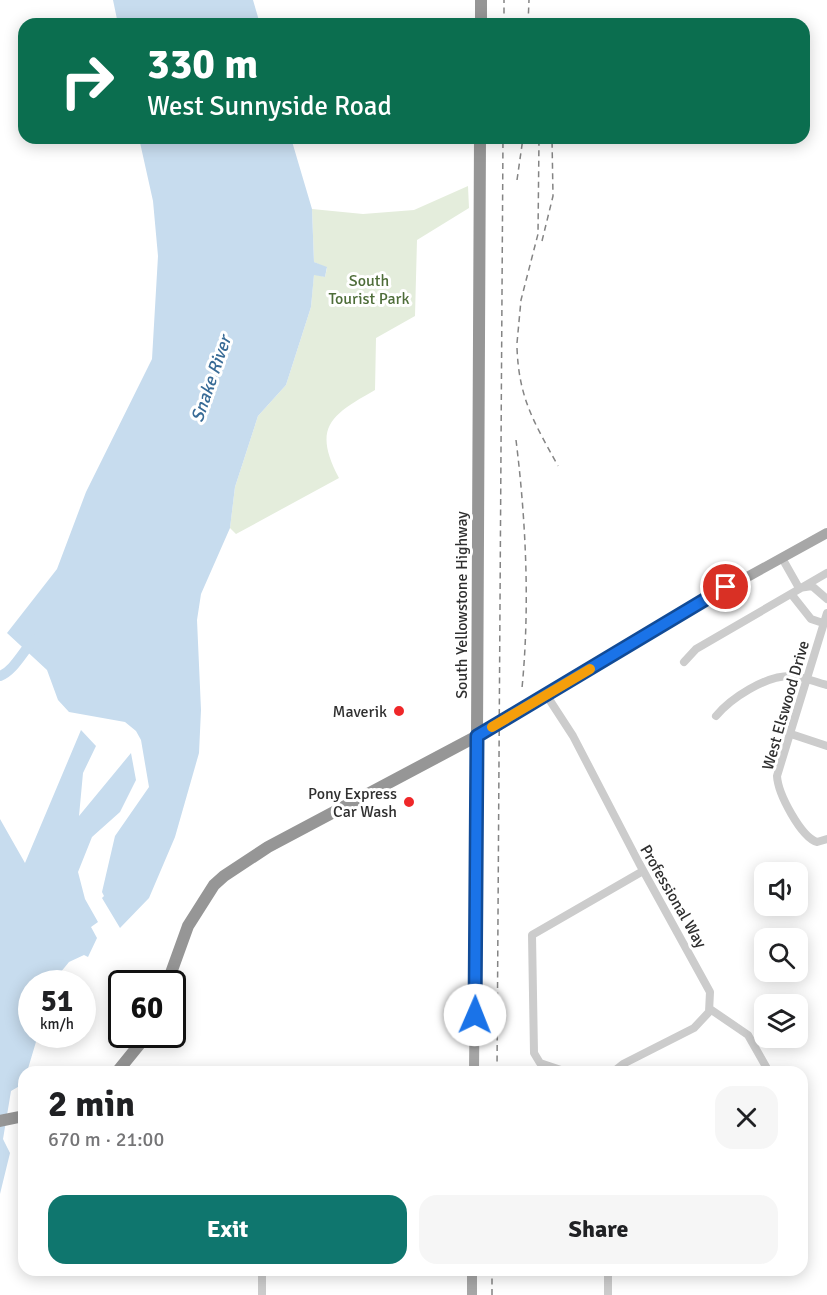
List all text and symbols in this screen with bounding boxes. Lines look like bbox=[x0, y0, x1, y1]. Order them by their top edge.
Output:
text: 330 m bbox=[147, 39, 258, 90]
icon: right bbox=[48, 42, 126, 120]
text: West Sunnyside Road bbox=[147, 90, 392, 123]
park label: South Tourist Park bbox=[329, 271, 409, 309]
water label: Snake River bbox=[186, 331, 237, 425]
street label: South Yellowstone Highway bbox=[452, 511, 472, 699]
pin bbox=[700, 561, 751, 612]
icon: arrive bbox=[709, 570, 742, 603]
street label: West Elswood Drive bbox=[758, 638, 814, 772]
place label: Maverik bbox=[333, 702, 387, 722]
marker: Maverik bbox=[392, 704, 406, 718]
place label: Pony Express Car Wash bbox=[308, 784, 397, 822]
marker: Pony Express Car Wash bbox=[402, 795, 416, 809]
street label: Professional Way bbox=[635, 841, 711, 952]
map controls bbox=[754, 862, 808, 1048]
button: sound bbox=[754, 862, 808, 916]
button: search bbox=[754, 928, 808, 982]
speed limit sign: 60 bbox=[108, 970, 186, 1048]
text: 51 bbox=[41, 983, 73, 1020]
position arrow bbox=[443, 983, 507, 1047]
button: layers bbox=[754, 994, 808, 1048]
text: km/h bbox=[40, 1015, 74, 1033]
text: 2 min bbox=[48, 1082, 135, 1127]
button: close bbox=[715, 1086, 778, 1149]
text: 670 m · 21:00 bbox=[48, 1127, 164, 1152]
button: Exit bbox=[48, 1195, 407, 1264]
button: Share bbox=[419, 1195, 778, 1264]

